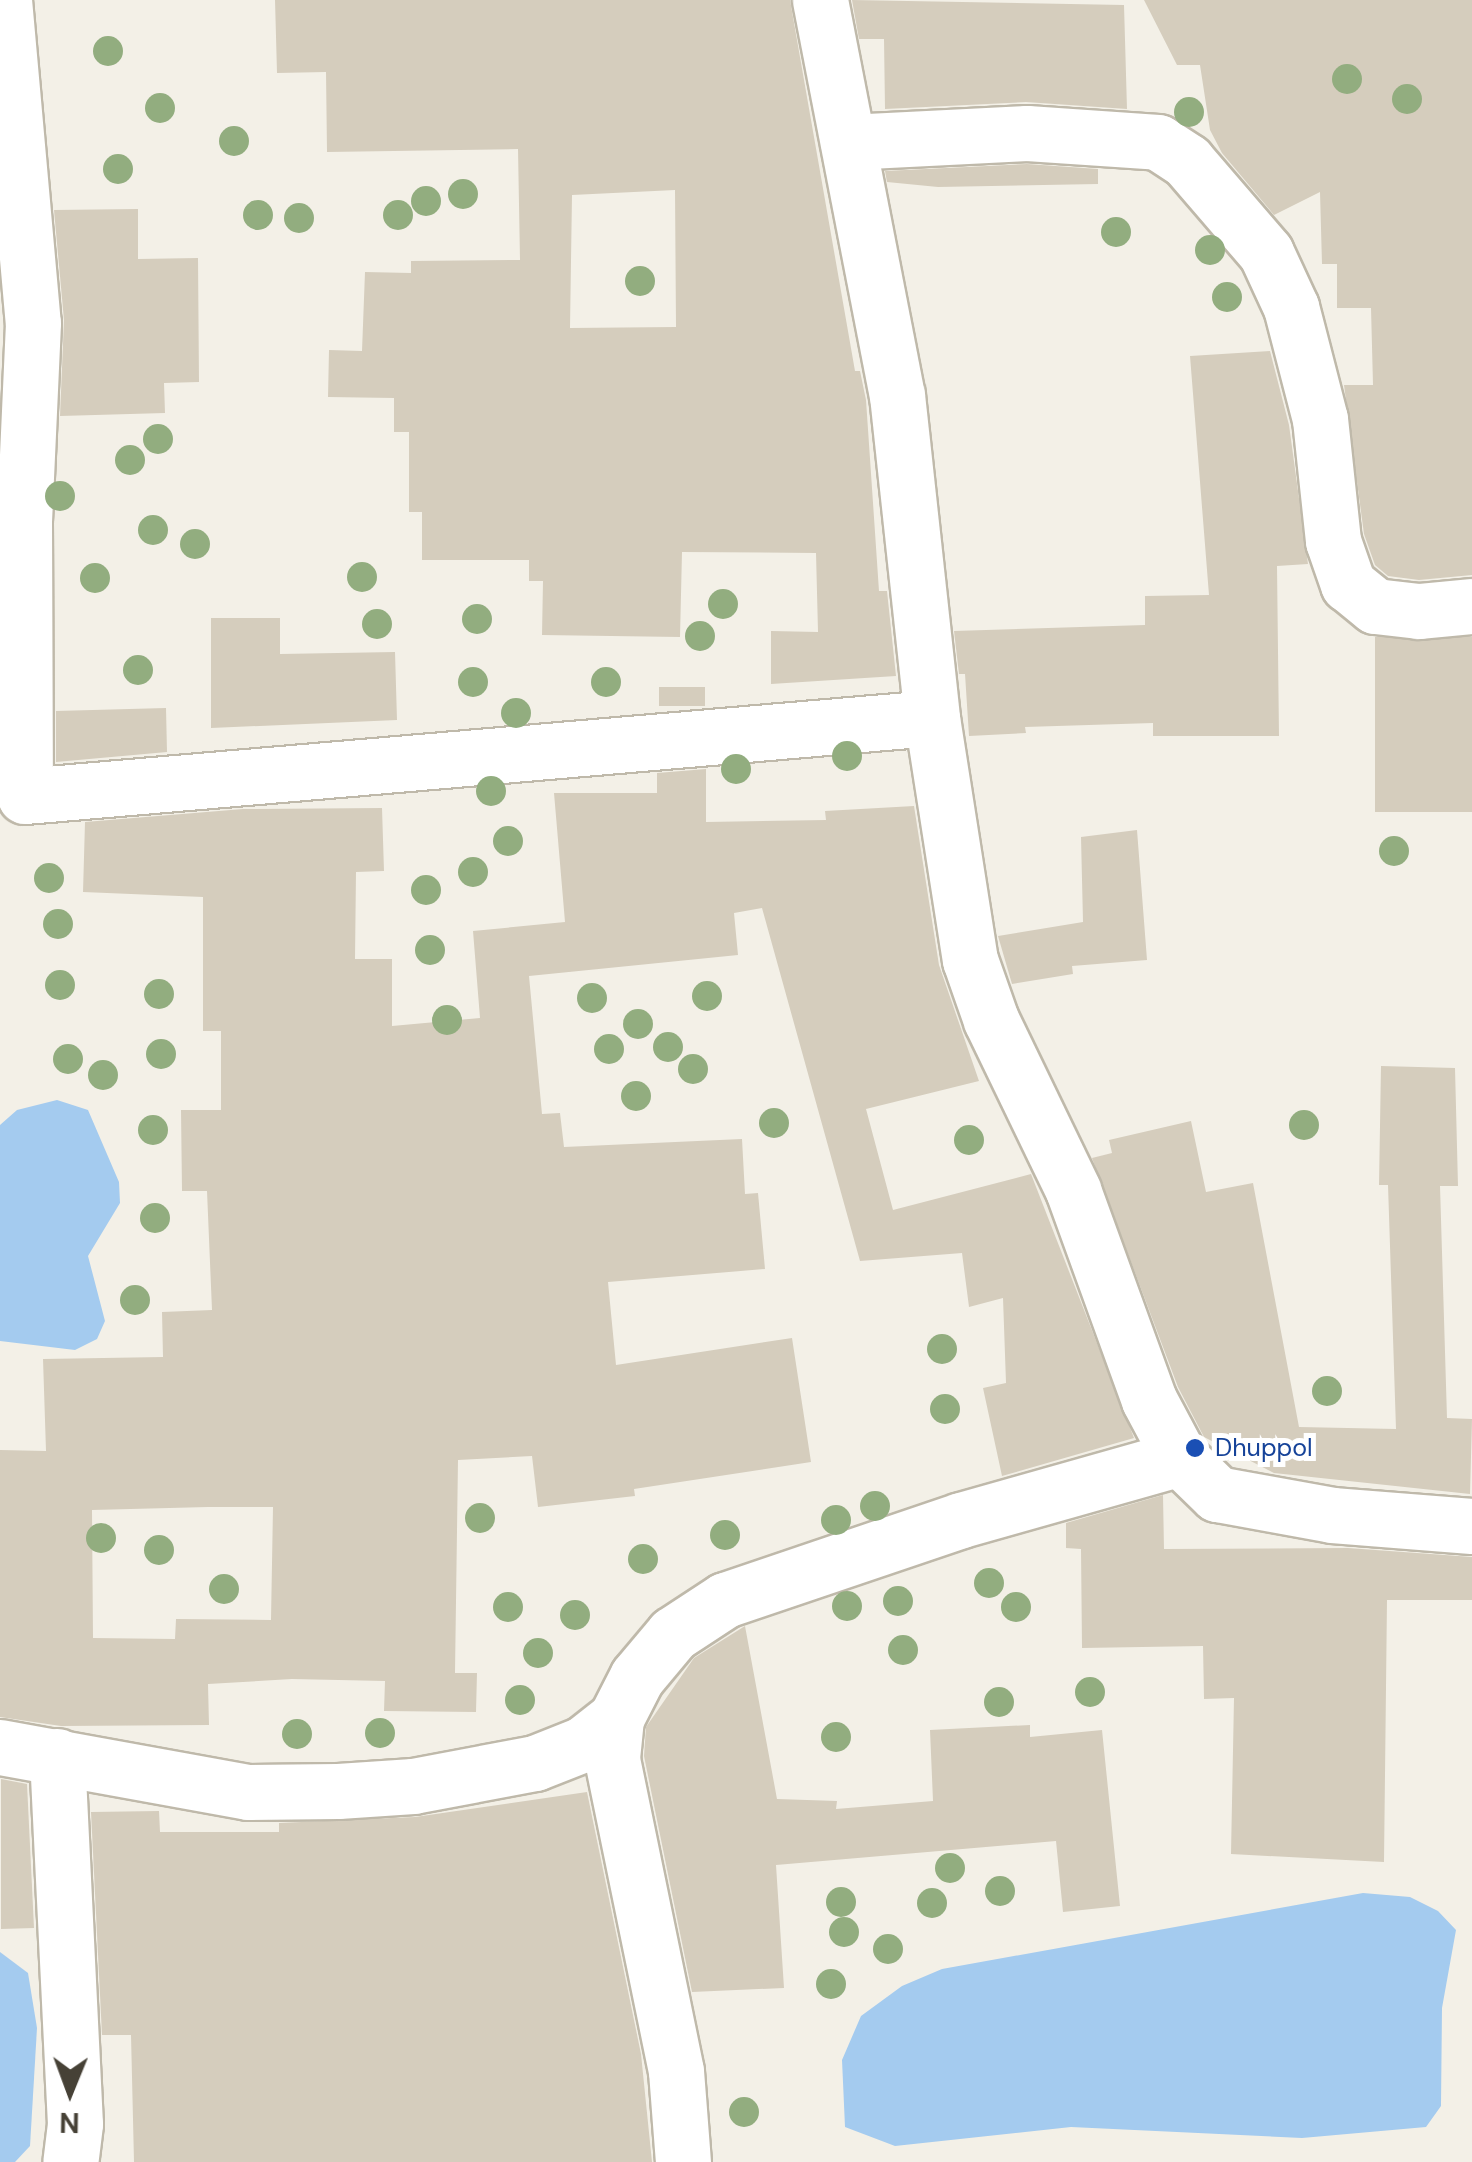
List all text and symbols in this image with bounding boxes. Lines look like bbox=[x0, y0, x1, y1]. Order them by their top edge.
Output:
place label: Dhuppol bbox=[1215, 1433, 1313, 1463]
marker: Dhuppol bbox=[1184, 1437, 1206, 1459]
north arrow bbox=[20, 2042, 120, 2142]
text: N bbox=[59, 2104, 80, 2141]

